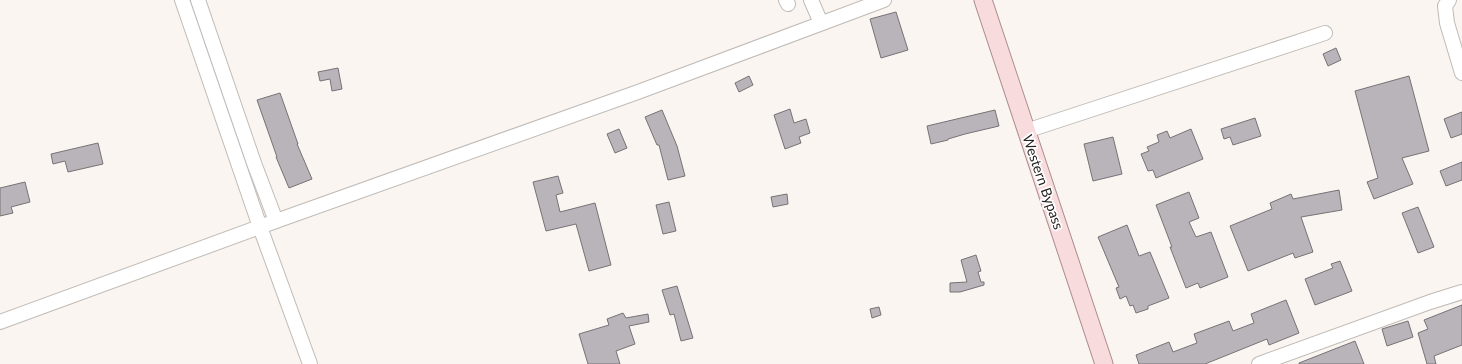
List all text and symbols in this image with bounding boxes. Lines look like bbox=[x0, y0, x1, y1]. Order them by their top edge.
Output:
street label: Western Bypass bbox=[1019, 132, 1068, 231]

